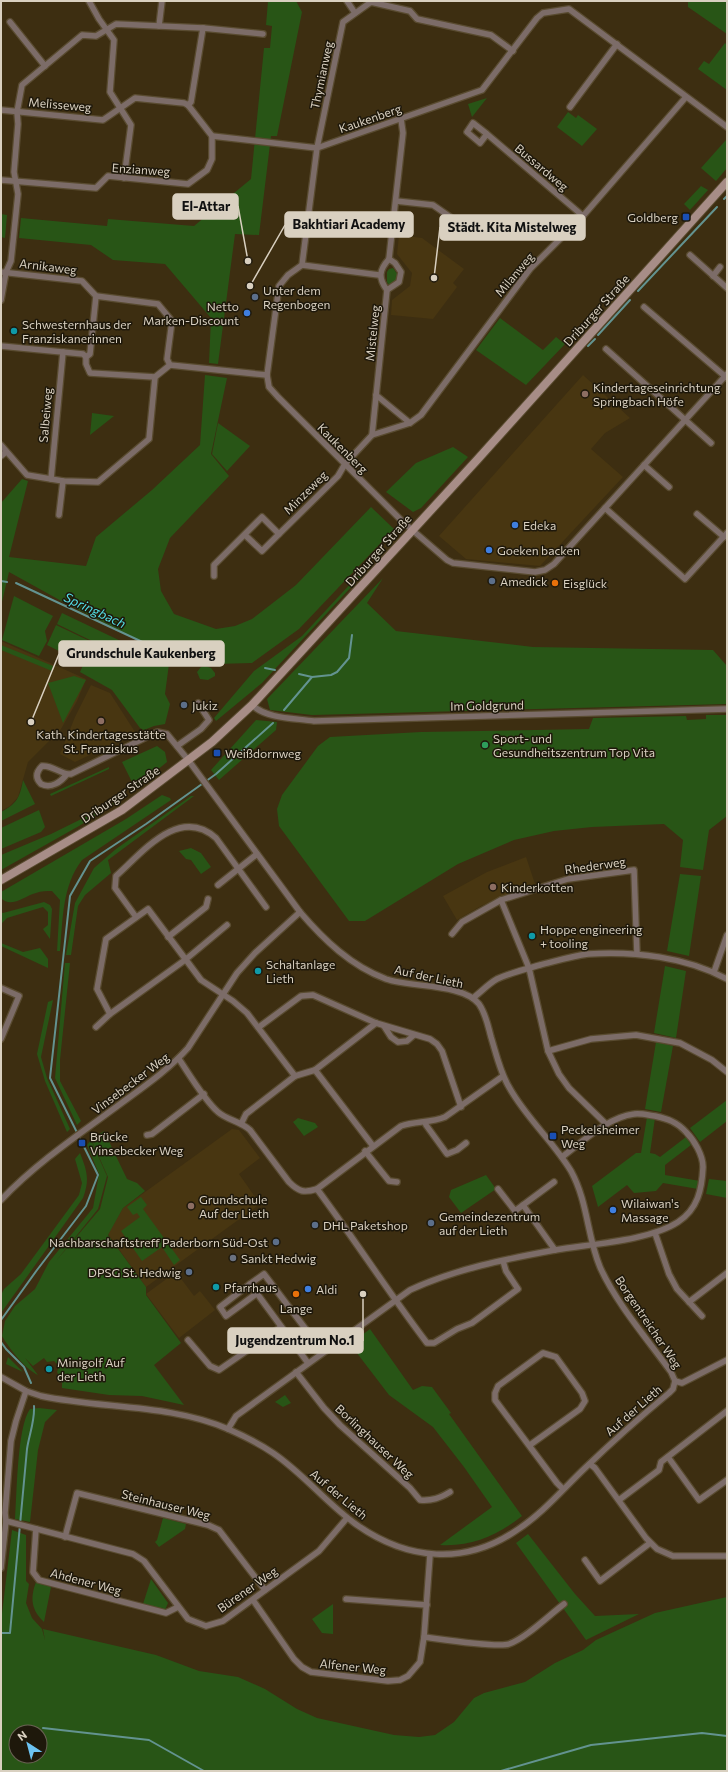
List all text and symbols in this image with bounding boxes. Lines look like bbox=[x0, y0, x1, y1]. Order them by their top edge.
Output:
street label: Thymianweg bbox=[307, 39, 335, 110]
street label: Melisseweg bbox=[28, 94, 93, 114]
street label: Kaukenberg bbox=[337, 101, 404, 135]
street label: Bussardweg bbox=[512, 141, 572, 194]
street label: Enzianweg bbox=[111, 160, 171, 178]
callout: El-Attar bbox=[173, 194, 238, 219]
text: El-Attar bbox=[182, 198, 231, 214]
place label: Goldberg bbox=[627, 210, 678, 224]
callout: Bakhtiari Academy bbox=[285, 212, 413, 237]
marker: Goldberg bbox=[681, 212, 691, 222]
callout: Städt. Kita Mistelweg bbox=[440, 215, 585, 240]
text: Bakhtiari Academy bbox=[293, 216, 405, 232]
text: Städt. Kita Mistelweg bbox=[448, 219, 576, 235]
street label: Milanweg bbox=[492, 249, 537, 299]
street label: Arnikaweg bbox=[18, 256, 78, 277]
street label: Driburger Straße bbox=[560, 271, 632, 349]
place label: Unter dem Regenbogen bbox=[263, 283, 330, 311]
marker: Unter dem Regenbogen bbox=[250, 292, 260, 302]
place label: Netto Marken-Discount bbox=[143, 299, 239, 327]
street label: Mistelweg bbox=[362, 304, 382, 362]
marker: Netto Marken-Discount bbox=[242, 308, 252, 318]
place label: Schwesternhaus der Franziskanerinnen bbox=[22, 317, 132, 345]
marker: Schwesternhaus der Franziskanerinnen bbox=[9, 326, 19, 336]
place label: Kindertageseinrichtung Springbach Höfe bbox=[593, 380, 721, 408]
street label: Salbeiweg bbox=[36, 386, 54, 443]
marker: Kindertageseinrichtung Springbach Höfe bbox=[580, 389, 590, 399]
street label: Kaukenberg bbox=[315, 420, 371, 476]
street label: Minzeweg bbox=[280, 467, 330, 517]
street label: Driburger Straße bbox=[342, 511, 414, 589]
place label: Edeka bbox=[523, 518, 556, 532]
marker: Edeka bbox=[510, 520, 520, 530]
place label: Goeken backen bbox=[497, 543, 580, 557]
marker: Goeken backen bbox=[484, 545, 494, 555]
place label: Amedick bbox=[500, 574, 548, 588]
marker: Amedick bbox=[487, 576, 497, 586]
place label: Eisglück bbox=[563, 576, 608, 590]
marker: Eisglück bbox=[550, 578, 560, 588]
water label: Springbach bbox=[61, 589, 129, 631]
callout: Grundschule Kaukenberg bbox=[59, 641, 224, 666]
text: Grundschule Kaukenberg bbox=[66, 645, 216, 661]
street label: Im Goldgrund bbox=[450, 697, 524, 713]
place label: Jukiz bbox=[192, 698, 218, 713]
marker: Jukiz bbox=[179, 700, 189, 710]
marker: Kath. Kindertagesstätte St. Franziskus bbox=[96, 716, 106, 726]
place label: Kath. Kindertagesstätte St. Franziskus bbox=[36, 727, 166, 755]
place label: Sport- und Gesundheitszentrum Top Vita bbox=[493, 731, 655, 759]
marker: Sport- und Gesundheitszentrum Top Vita bbox=[480, 740, 490, 750]
place label: Weißdornweg bbox=[225, 746, 301, 760]
marker: Weißdornweg bbox=[212, 748, 222, 758]
street label: Driburger Straße bbox=[78, 763, 162, 825]
street label: Rhederweg bbox=[564, 854, 627, 876]
place label: Kinderkotten bbox=[501, 880, 573, 894]
marker: Kinderkotten bbox=[488, 882, 498, 892]
place label: Hoppe engineering + tooling bbox=[540, 922, 643, 950]
marker: Hoppe engineering + tooling bbox=[527, 931, 537, 941]
place label: Schaltanlage Lieth bbox=[266, 957, 335, 985]
street label: Auf der Lieth bbox=[393, 962, 465, 990]
marker: Schaltanlage Lieth bbox=[253, 966, 263, 976]
street label: Vinsebecker Weg bbox=[89, 1049, 172, 1117]
place label: Peckelsheimer Weg bbox=[561, 1122, 640, 1150]
place label: Brücke Vinsebecker Weg bbox=[90, 1129, 184, 1157]
marker: Peckelsheimer Weg bbox=[548, 1131, 558, 1141]
marker: Brücke Vinsebecker Weg bbox=[77, 1138, 87, 1148]
place label: Grundschule Auf der Lieth bbox=[199, 1192, 269, 1220]
place label: Wilaiwan's Massage bbox=[621, 1196, 679, 1224]
marker: Grundschule Auf der Lieth bbox=[186, 1201, 196, 1211]
marker: Wilaiwan's Massage bbox=[608, 1205, 618, 1215]
place label: Gemeindezentrum auf der Lieth bbox=[439, 1209, 540, 1237]
place label: DHL Paketshop bbox=[323, 1218, 408, 1232]
marker: Gemeindezentrum auf der Lieth bbox=[426, 1218, 436, 1228]
marker: DHL Paketshop bbox=[310, 1220, 320, 1230]
place label: Nachbarschaftstreff Paderborn Süd-Ost bbox=[49, 1235, 268, 1249]
marker: Nachbarschaftstreff Paderborn Süd-Ost bbox=[271, 1237, 281, 1247]
place label: Sankt Hedwig bbox=[241, 1251, 317, 1265]
marker: Sankt Hedwig bbox=[228, 1253, 238, 1263]
place label: DPSG St. Hedwig bbox=[88, 1265, 181, 1279]
marker: DPSG St. Hedwig bbox=[184, 1267, 194, 1277]
street label: Borgentreicher Weg bbox=[613, 1273, 685, 1371]
place label: Pfarrhaus bbox=[224, 1280, 277, 1294]
marker: Pfarrhaus bbox=[211, 1282, 221, 1292]
place label: Aldi bbox=[316, 1282, 337, 1296]
marker: Aldi bbox=[303, 1284, 313, 1294]
marker: Lange bbox=[291, 1289, 301, 1299]
place label: Lange bbox=[280, 1301, 312, 1315]
callout: Jugendzentrum No.1 bbox=[228, 1328, 363, 1353]
text: Jugendzentrum No.1 bbox=[235, 1332, 355, 1348]
place label: Minigolf Auf der Lieth bbox=[57, 1355, 125, 1383]
marker: Minigolf Auf der Lieth bbox=[44, 1364, 54, 1374]
street label: Auf der Lieth bbox=[602, 1382, 664, 1438]
street label: Borlinghauser Weg bbox=[333, 1401, 418, 1481]
street label: Auf der Lieth bbox=[308, 1466, 370, 1522]
street label: Steinhauser Weg bbox=[120, 1486, 212, 1522]
street label: Bürener Weg bbox=[214, 1563, 280, 1615]
street label: Ahdener Weg bbox=[49, 1565, 124, 1597]
street label: Alfener Weg bbox=[319, 1656, 387, 1676]
north arrow bbox=[8, 1724, 48, 1764]
text: N bbox=[15, 1728, 29, 1743]

